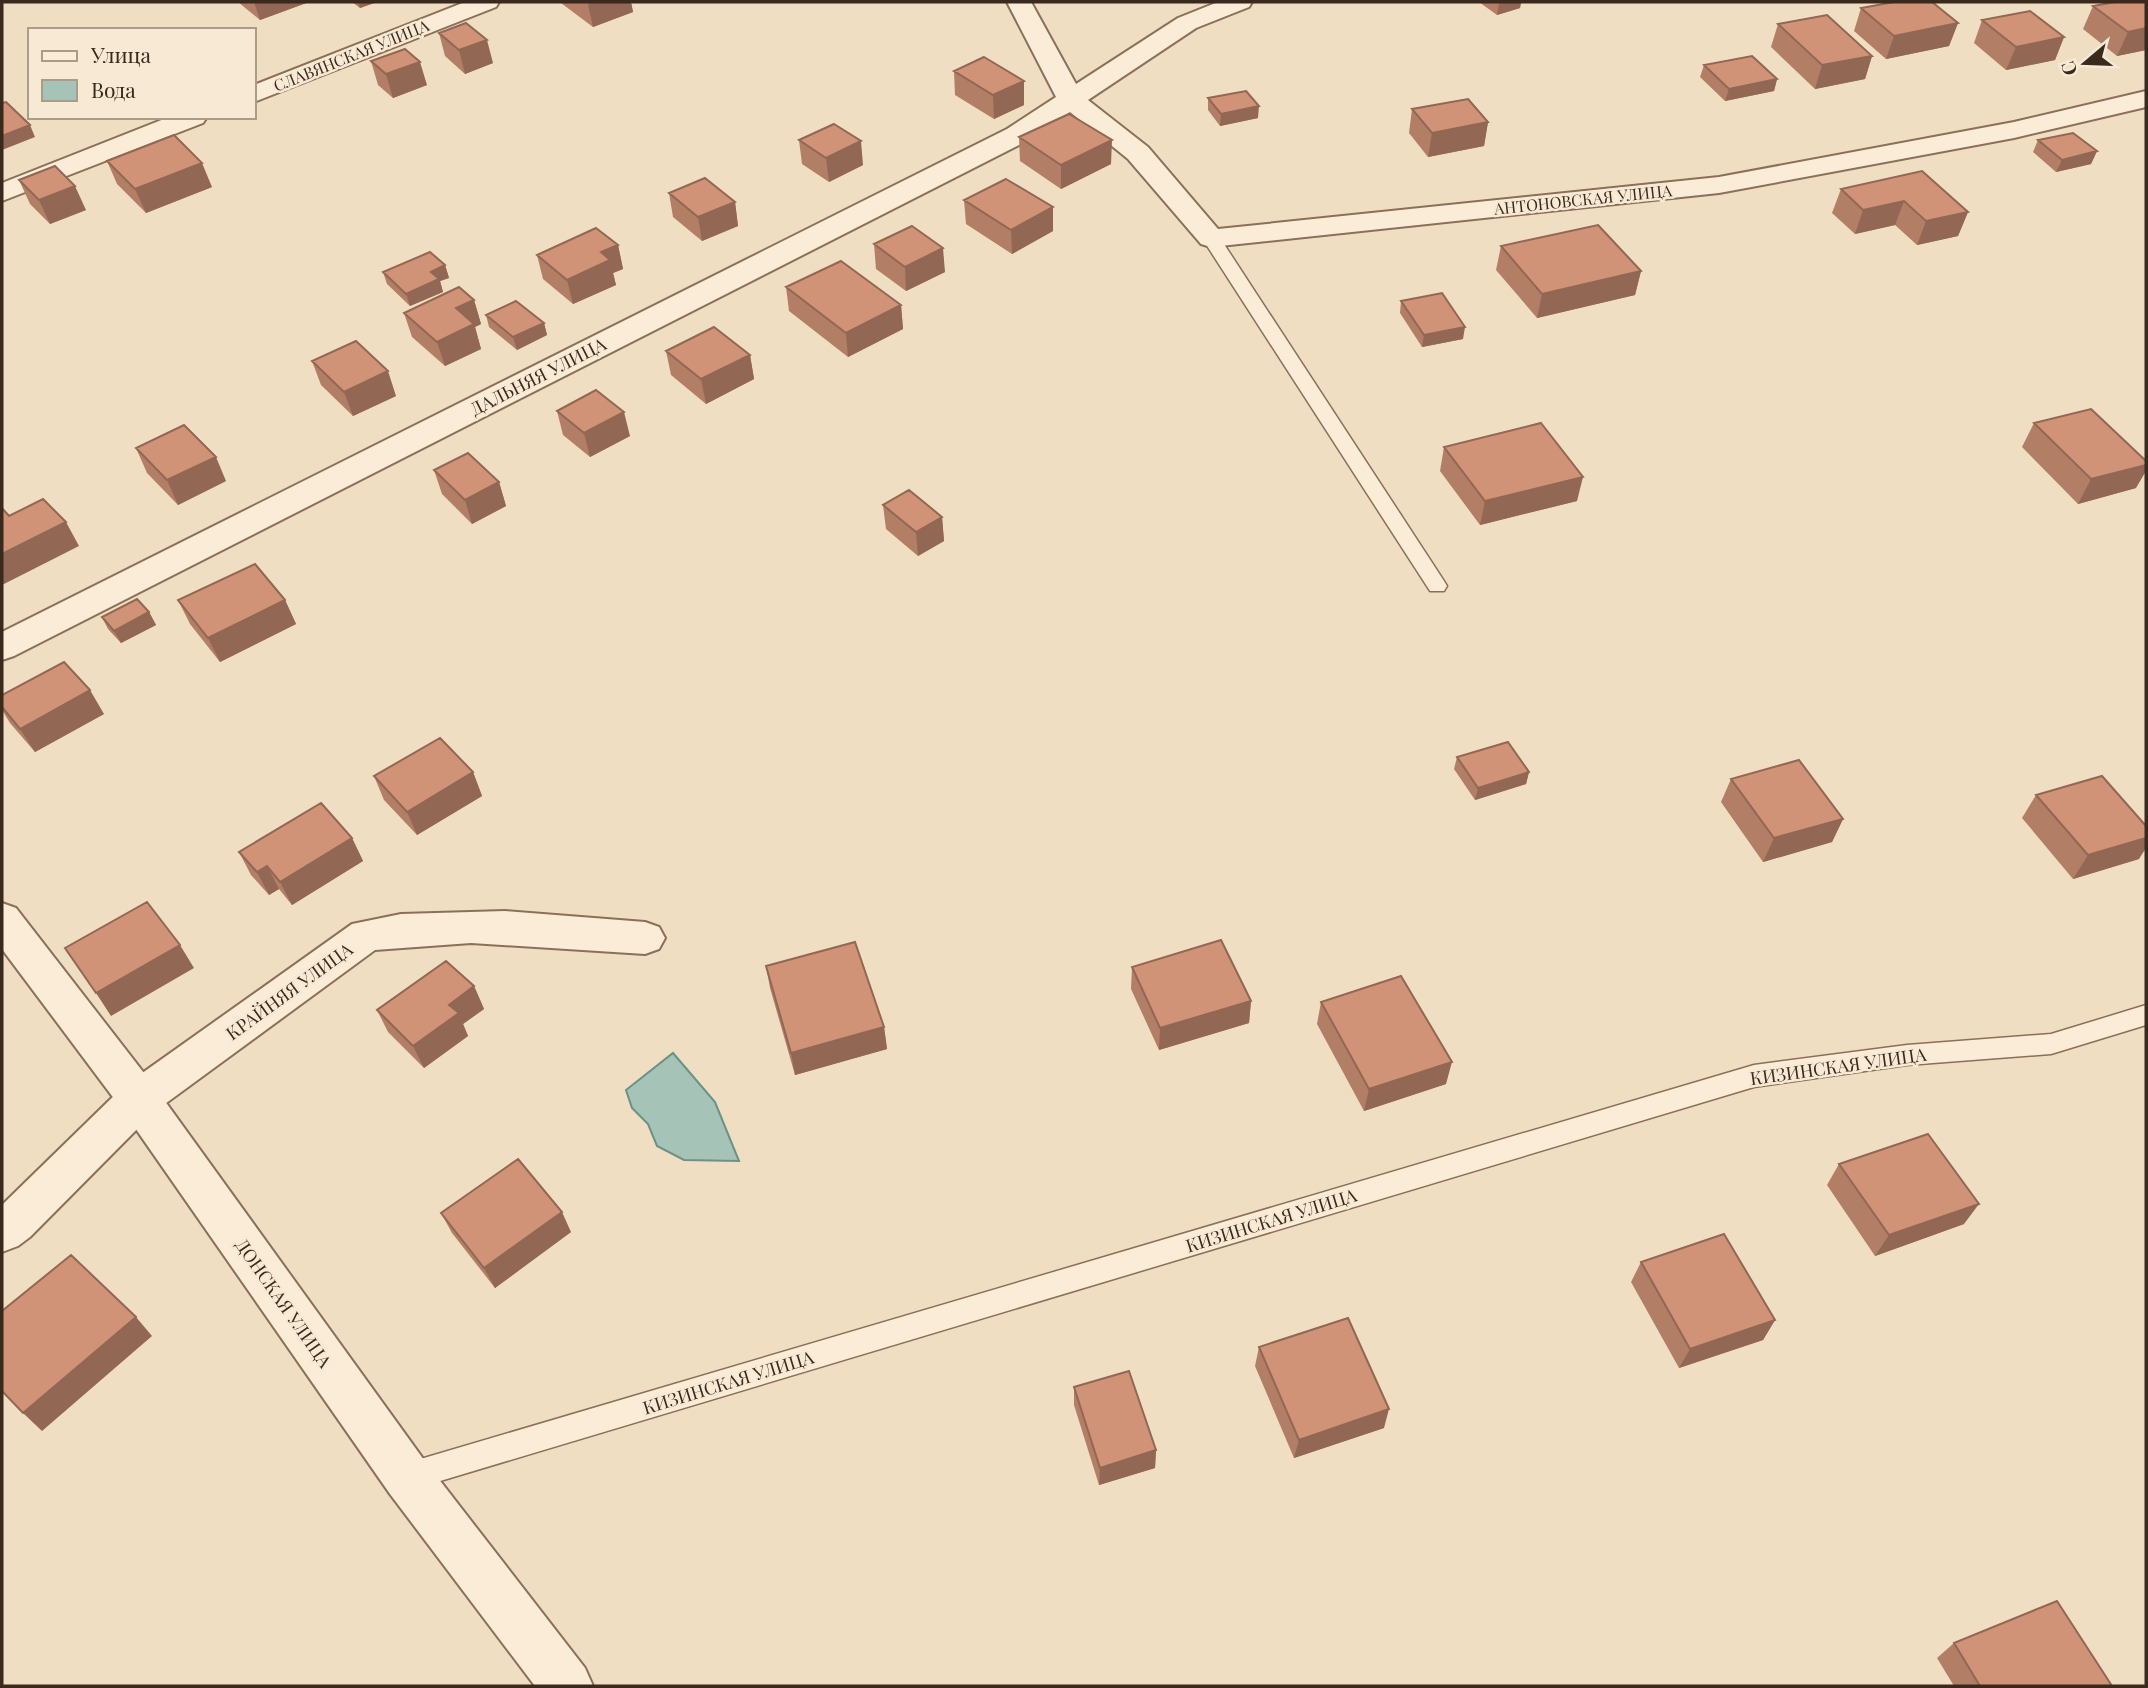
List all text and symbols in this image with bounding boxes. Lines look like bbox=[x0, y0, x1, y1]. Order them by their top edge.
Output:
street label: СЛАВЯНСКАЯ УЛИЦА bbox=[270, 14, 433, 96]
legend bbox=[28, 28, 256, 119]
north arrow bbox=[2050, 28, 2120, 98]
text: Улица bbox=[90, 40, 152, 68]
text: С bbox=[2054, 58, 2082, 79]
text: Вода bbox=[91, 75, 136, 103]
street label: АНТОНОВСКАЯ УЛИЦА bbox=[1492, 179, 1674, 219]
street label: ДАЛЬНЯЯ УЛИЦА bbox=[466, 331, 610, 420]
street label: КРАЙНЯЯ УЛИЦА bbox=[221, 937, 358, 1045]
street label: КИЗИНСКАЯ УЛИЦА bbox=[1748, 1042, 1928, 1090]
street label: КИЗИНСКАЯ УЛИЦА bbox=[1183, 1182, 1360, 1257]
street label: ДОНСКАЯ УЛИЦА bbox=[231, 1234, 338, 1373]
street label: КИЗИНСКАЯ УЛИЦА bbox=[640, 1344, 817, 1419]

